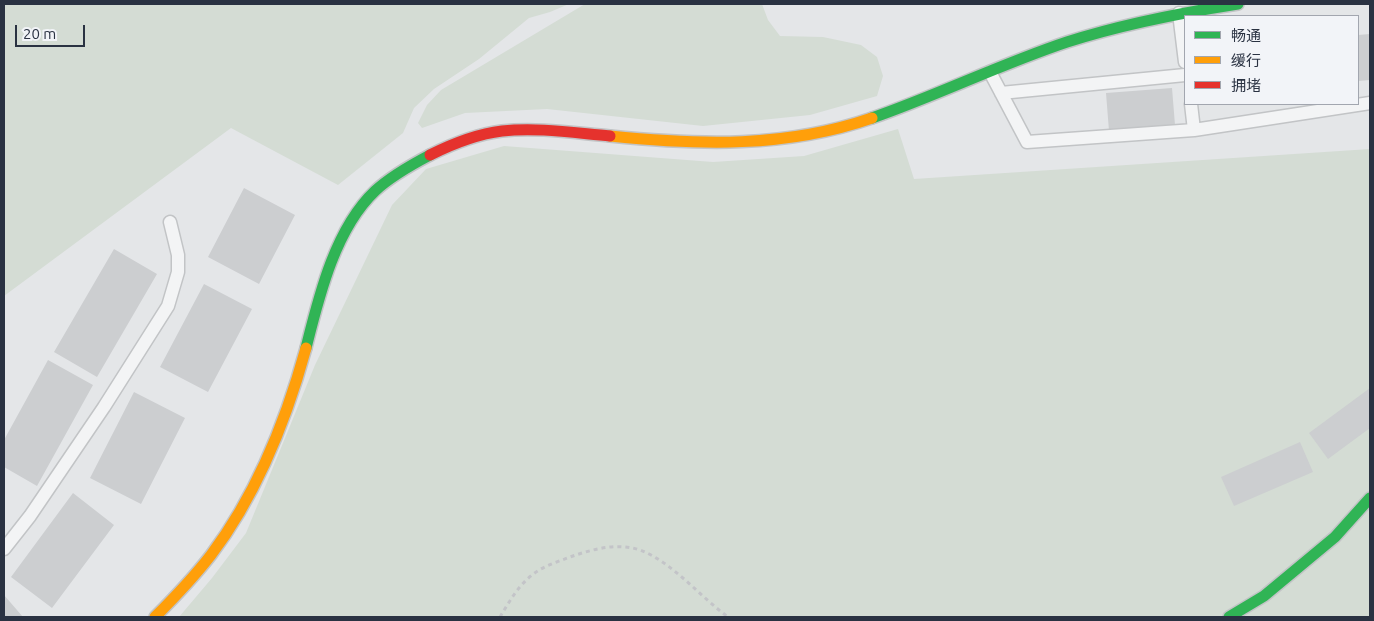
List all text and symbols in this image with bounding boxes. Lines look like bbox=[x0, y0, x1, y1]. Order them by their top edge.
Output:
scale bar bbox=[18, 15, 88, 47]
legend bbox=[1184, 15, 1359, 105]
text: 20 m bbox=[23, 25, 56, 42]
text: 畅通 bbox=[1231, 27, 1261, 44]
text: 缓行 bbox=[1231, 52, 1261, 69]
text: 拥堵 bbox=[1231, 77, 1261, 94]

